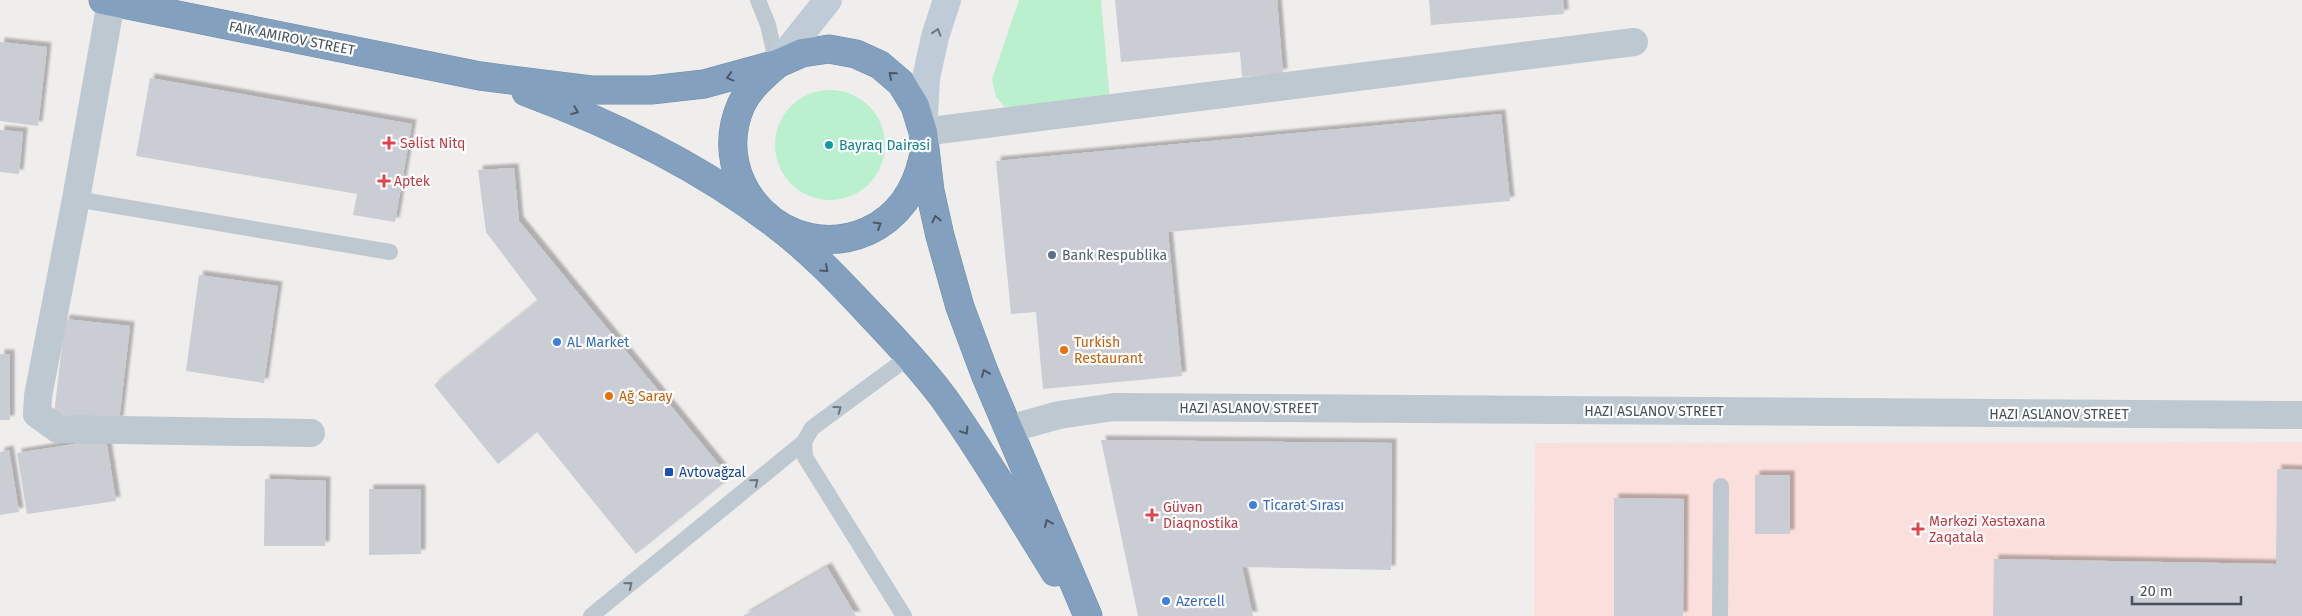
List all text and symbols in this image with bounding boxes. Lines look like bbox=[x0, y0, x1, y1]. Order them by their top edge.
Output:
street label: FAIK AMIROV STREET bbox=[227, 18, 357, 59]
one-way arrow bbox=[931, 29, 941, 37]
one-way arrow bbox=[726, 71, 734, 82]
one-way arrow bbox=[889, 72, 898, 81]
one-way arrow bbox=[570, 104, 579, 115]
place label: Səlist Nitq bbox=[400, 135, 465, 152]
marker: Səlist Nitq bbox=[382, 136, 396, 150]
place label: Bayraq Dairəsi bbox=[839, 137, 930, 154]
marker: Bayraq Dairəsi bbox=[823, 139, 835, 151]
place label: Aptek bbox=[394, 173, 431, 190]
marker: Aptek bbox=[378, 175, 390, 187]
one-way arrow bbox=[931, 214, 942, 223]
one-way arrow bbox=[872, 222, 881, 232]
place label: Bank Respublika bbox=[1062, 247, 1167, 264]
marker: Bank Respublika bbox=[1046, 249, 1058, 261]
one-way arrow bbox=[820, 263, 829, 272]
place label: AL Market bbox=[567, 334, 630, 351]
place label: Turkish Restaurant bbox=[1074, 334, 1144, 367]
marker: AL Market bbox=[551, 336, 563, 348]
marker: Turkish Restaurant bbox=[1058, 344, 1070, 356]
one-way arrow bbox=[980, 370, 990, 378]
place label: Ağ Saray bbox=[619, 388, 673, 405]
marker: Ağ Saray bbox=[603, 390, 615, 402]
street label: HAZI ASLANOV STREET bbox=[1179, 400, 1319, 417]
street label: HAZI ASLANOV STREET bbox=[1584, 403, 1724, 420]
one-way arrow bbox=[832, 406, 842, 415]
street label: HAZI ASLANOV STREET bbox=[1989, 406, 2129, 423]
one-way arrow bbox=[959, 425, 969, 434]
place label: Avtovağzal bbox=[679, 464, 746, 481]
marker: Avtovağzal bbox=[663, 466, 675, 478]
one-way arrow bbox=[749, 479, 758, 488]
place label: Ticarət Sırası bbox=[1263, 497, 1344, 514]
place label: Güvən Diaqnostika bbox=[1163, 499, 1238, 532]
marker: Ticarət Sırası bbox=[1247, 499, 1259, 511]
marker: Güvən Diaqnostika bbox=[1145, 508, 1159, 522]
place label: Mərkəzi Xəstəxana Zaqatala bbox=[1929, 513, 2046, 546]
one-way arrow bbox=[1044, 519, 1055, 528]
marker: Mərkəzi Xəstəxana Zaqatala bbox=[1911, 522, 1925, 536]
scale bar bbox=[2132, 574, 2241, 606]
text: 20 m bbox=[2140, 582, 2173, 600]
one-way arrow bbox=[623, 583, 632, 591]
place label: Azercell bbox=[1176, 593, 1225, 610]
marker: Azercell bbox=[1160, 595, 1172, 607]

